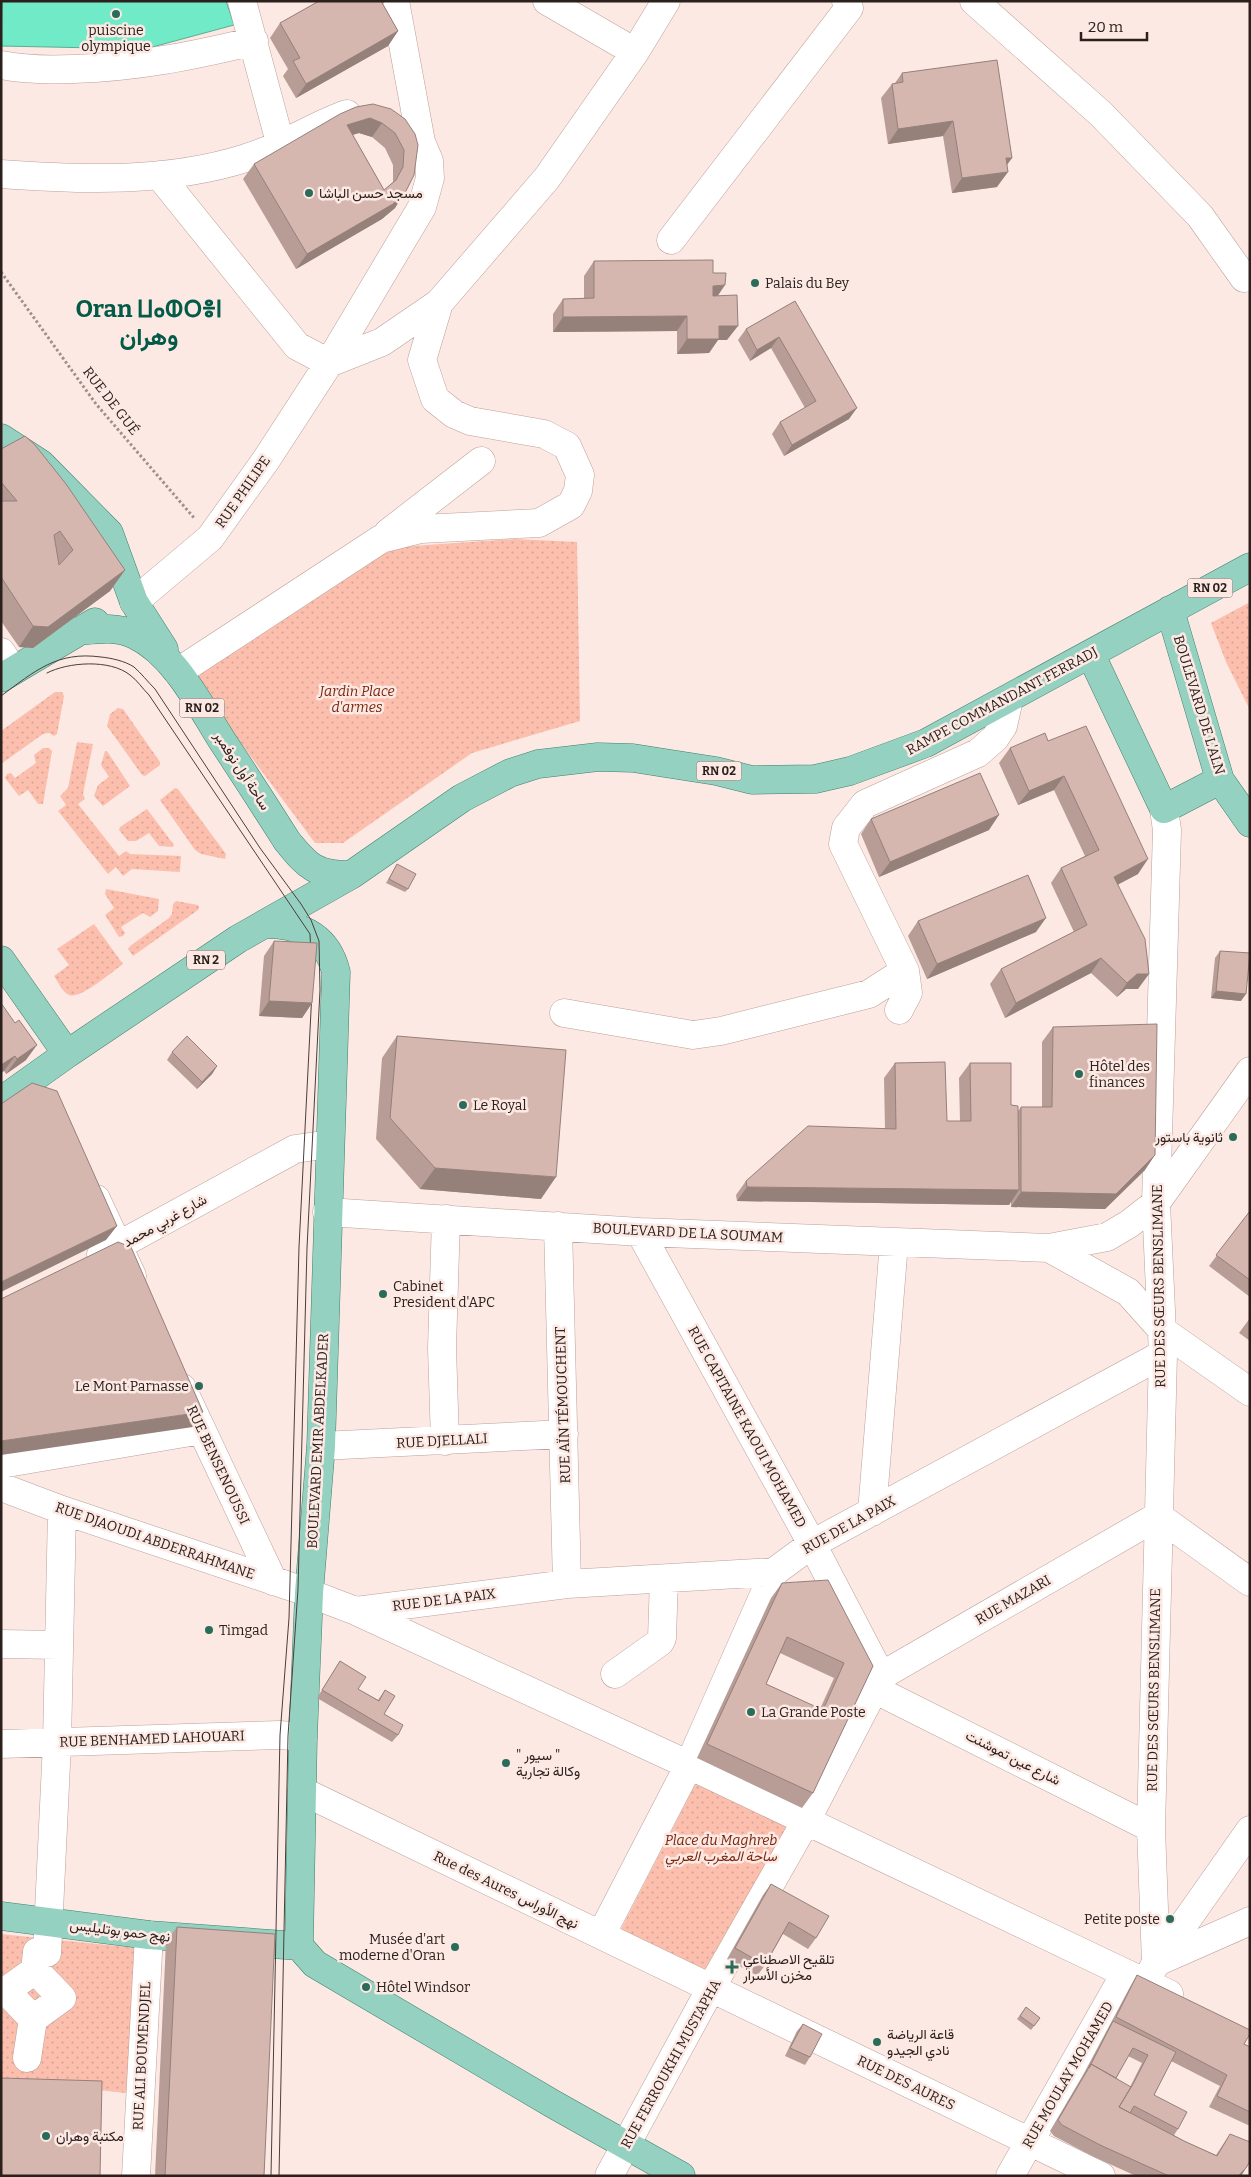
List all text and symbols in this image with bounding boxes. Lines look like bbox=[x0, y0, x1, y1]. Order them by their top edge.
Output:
marker: puiscine olympique bbox=[110, 8, 122, 20]
scale bar bbox=[1081, 10, 1147, 42]
text: 20 m bbox=[1088, 18, 1124, 36]
place label: puiscine olympique bbox=[81, 22, 151, 55]
place label: مسجد حسن الباشا bbox=[319, 185, 423, 202]
marker: مسجد حسن الباشا bbox=[303, 187, 315, 199]
place label: Palais du Bey bbox=[765, 275, 850, 292]
marker: Palais du Bey bbox=[749, 277, 761, 289]
district label: Oran ⵡⴰⵀⵔⴻⵏ وهران bbox=[76, 295, 222, 352]
street label: RUE DE GUÉ bbox=[79, 363, 144, 438]
street label: RUE PHILIPE bbox=[212, 453, 274, 531]
road number: RN 02 bbox=[1188, 578, 1232, 598]
street label: BOULEVARD DE L'ALN bbox=[1170, 633, 1228, 777]
street label: RAMPE COMMANDANT FERRADJ bbox=[903, 643, 1101, 759]
park label: Jardin Place d'armes bbox=[318, 683, 394, 716]
road number: RN 02 bbox=[180, 698, 224, 718]
street label: ساحة أول نوفمبر bbox=[209, 728, 274, 814]
road number: RN 02 bbox=[696, 761, 742, 780]
road number: RN 2 bbox=[187, 950, 225, 970]
place label: Hôtel des finances bbox=[1089, 1058, 1150, 1091]
marker: Hôtel des finances bbox=[1073, 1068, 1085, 1080]
place label: Le Royal bbox=[473, 1097, 527, 1114]
marker: Le Royal bbox=[457, 1099, 469, 1111]
place label: ثانوية باستور bbox=[1154, 1129, 1223, 1146]
marker: ثانوية باستور bbox=[1227, 1131, 1239, 1143]
street label: RUE DES SŒURS BENSLIMANE bbox=[1149, 1184, 1169, 1388]
street label: شارع غربي محمد bbox=[120, 1191, 211, 1254]
street label: BOULEVARD DE LA SOUMAM bbox=[592, 1220, 784, 1246]
place label: Cabinet President d'APC bbox=[393, 1278, 495, 1311]
marker: Cabinet President d'APC bbox=[377, 1288, 389, 1300]
street label: RUE CAPITAINE KAOUI MOHAMED bbox=[684, 1323, 810, 1531]
street label: RUE AÏN TÉMOUCHENT bbox=[551, 1326, 574, 1484]
street label: BOULEVARD EMIR ABDELKADER bbox=[304, 1333, 332, 1549]
place label: Le Mont Parnasse bbox=[75, 1378, 189, 1395]
marker: Le Mont Parnasse bbox=[193, 1380, 205, 1392]
street label: RUE BENSENOUSSI bbox=[183, 1403, 253, 1527]
street label: RUE DJELLALI bbox=[396, 1430, 488, 1452]
street label: RUE DE LA PAIX bbox=[799, 1492, 899, 1558]
street label: RUE DJAOUDI ABDERRAHMANE bbox=[53, 1499, 257, 1583]
street label: RUE MAZARI bbox=[972, 1571, 1054, 1629]
street label: RUE DE LA PAIX bbox=[391, 1585, 497, 1615]
street label: RUE DES SŒURS BENSLIMANE bbox=[1144, 1588, 1164, 1792]
place label: Timgad bbox=[219, 1622, 268, 1639]
marker: Timgad bbox=[203, 1624, 215, 1636]
place label: La Grande Poste bbox=[761, 1704, 866, 1721]
marker: La Grande Poste bbox=[745, 1706, 757, 1718]
street label: RUE BENHAMED LAHOUARI bbox=[59, 1727, 245, 1751]
street label: شارع عين تموشنت bbox=[962, 1727, 1063, 1791]
place label: " سيور " وكالة تجارية bbox=[516, 1747, 580, 1780]
marker: " سيور " وكالة تجارية bbox=[500, 1757, 512, 1769]
park label: Place du Maghreb ساحة المغرب العربي bbox=[665, 1832, 778, 1868]
street label: Rue des Aures نهج الأوراس bbox=[430, 1847, 581, 1934]
place label: Petite poste bbox=[1084, 1911, 1160, 1928]
marker: Petite poste bbox=[1164, 1913, 1176, 1925]
street label: نهج حمو بوتليليس bbox=[68, 1916, 171, 1948]
place label: Musée d'art moderne d'Oran bbox=[339, 1931, 445, 1964]
marker: Musée d'art moderne d'Oran bbox=[449, 1941, 461, 1953]
place label: تلقيح الاصطناعي مخزن الأسرار bbox=[742, 1951, 835, 1984]
marker: تلقيح الاصطناعي مخزن الأسرار bbox=[725, 1960, 739, 1974]
street label: RUE FERROUKHI MUSTAPHA bbox=[617, 1977, 725, 2151]
place label: Hôtel Windsor bbox=[376, 1979, 470, 1996]
street label: RUE ALI BOUMENDJEL bbox=[130, 1981, 154, 2131]
marker: Hôtel Windsor bbox=[360, 1981, 372, 1993]
street label: RUE MOULAY MOHAMED bbox=[1019, 1999, 1117, 2151]
place label: قاعة الرياضة نادي الجيدو bbox=[887, 2026, 954, 2062]
marker: قاعة الرياضة نادي الجيدو bbox=[871, 2036, 883, 2048]
street label: RUE DES AURES bbox=[854, 2052, 958, 2114]
place label: مكتبة وهران bbox=[56, 2128, 124, 2145]
marker: مكتبة وهران bbox=[40, 2130, 52, 2142]

